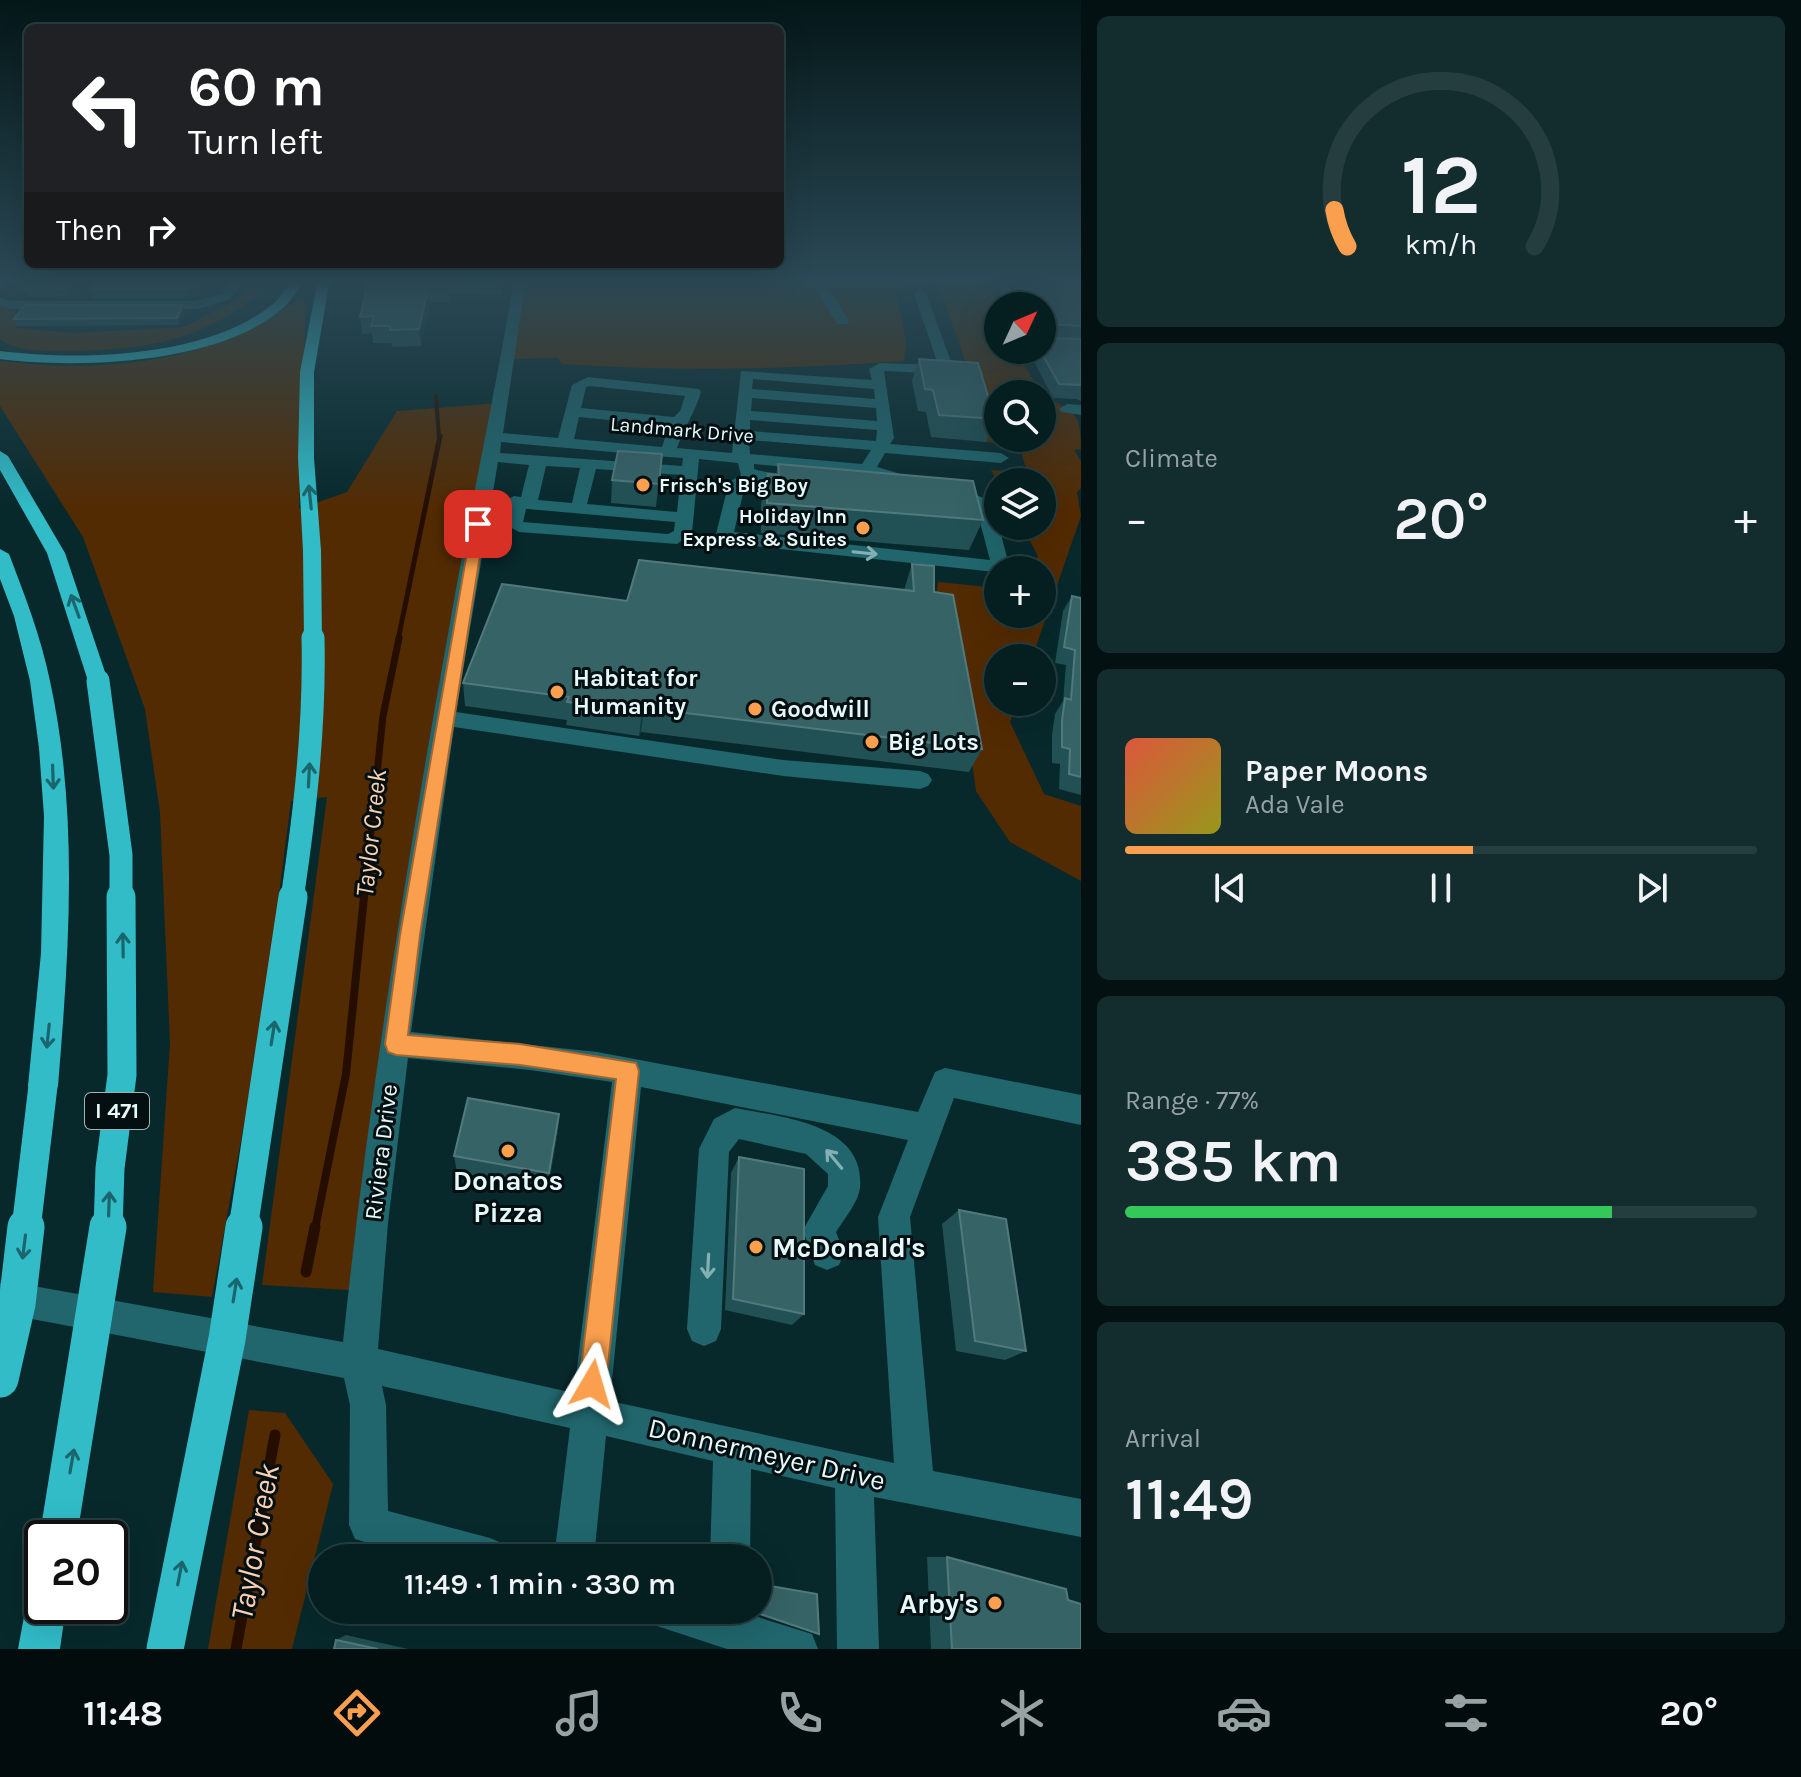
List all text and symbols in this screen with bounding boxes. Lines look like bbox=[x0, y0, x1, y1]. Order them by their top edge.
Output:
text: 60 m bbox=[188, 54, 325, 119]
icon: left bbox=[56, 56, 160, 160]
text: Turn left bbox=[188, 121, 323, 163]
text: 12 bbox=[1401, 137, 1481, 234]
icon: right bbox=[139, 208, 183, 252]
text: Then bbox=[56, 212, 123, 248]
text: km/h bbox=[1405, 228, 1477, 261]
north arrow bbox=[984, 292, 1056, 364]
map controls bbox=[984, 292, 1056, 716]
button: search bbox=[984, 380, 1056, 452]
street label: Landmark Drive bbox=[609, 412, 755, 448]
text: Climate bbox=[1125, 443, 1218, 474]
button: layers bbox=[984, 468, 1056, 540]
place label: Frisch's Big Boy bbox=[659, 474, 808, 497]
marker: Frisch's Big Boy bbox=[634, 476, 652, 494]
text: 20° bbox=[1393, 484, 1489, 554]
one-way arrow bbox=[302, 485, 317, 511]
pin bbox=[444, 490, 512, 558]
text: − bbox=[1125, 494, 1148, 545]
text: + bbox=[1734, 494, 1757, 545]
icon: arrive bbox=[456, 502, 500, 546]
place label: Holiday Inn Express & Suites bbox=[682, 505, 847, 551]
marker: Holiday Inn Express & Suites bbox=[854, 519, 872, 537]
one-way arrow bbox=[851, 545, 878, 560]
button: + bbox=[984, 556, 1056, 628]
one-way arrow bbox=[67, 594, 82, 619]
button: − bbox=[984, 644, 1056, 716]
place label: Habitat for Humanity bbox=[573, 664, 698, 720]
marker: Habitat for Humanity bbox=[548, 683, 566, 701]
place label: Goodwill bbox=[771, 695, 870, 723]
marker: Goodwill bbox=[746, 700, 764, 718]
place label: Big Lots bbox=[888, 728, 979, 756]
marker: Big Lots bbox=[863, 733, 881, 751]
text: Paper Moons bbox=[1245, 753, 1428, 789]
one-way arrow bbox=[301, 762, 316, 789]
one-way arrow bbox=[45, 763, 60, 790]
water label: Taylor Creek bbox=[349, 767, 393, 899]
text: Ada Vale bbox=[1245, 789, 1345, 820]
icon: previous bbox=[1208, 866, 1252, 910]
icon: pause bbox=[1419, 866, 1463, 910]
icon: next bbox=[1630, 866, 1674, 910]
one-way arrow bbox=[115, 932, 130, 959]
one-way arrow bbox=[266, 1021, 281, 1046]
one-way arrow bbox=[41, 1022, 56, 1049]
street label: Riviera Drive bbox=[359, 1082, 403, 1222]
text: Range · 77% bbox=[1125, 1085, 1259, 1116]
road number: I 471 bbox=[85, 1093, 149, 1129]
text: 385 km bbox=[1125, 1126, 1341, 1196]
marker: Donatos Pizza bbox=[499, 1142, 517, 1160]
one-way arrow bbox=[825, 1150, 843, 1170]
place label: Donatos Pizza bbox=[453, 1164, 563, 1229]
one-way arrow bbox=[101, 1191, 116, 1218]
place label: McDonald's bbox=[772, 1231, 926, 1264]
one-way arrow bbox=[16, 1233, 31, 1260]
marker: McDonald's bbox=[747, 1238, 765, 1256]
one-way arrow bbox=[700, 1252, 715, 1279]
one-way arrow bbox=[228, 1278, 243, 1303]
position arrow bbox=[550, 1342, 634, 1426]
street label: Donnermeyer Drive bbox=[645, 1411, 889, 1497]
text: Arrival bbox=[1125, 1423, 1201, 1454]
one-way arrow bbox=[65, 1449, 80, 1474]
water label: Taylor Creek bbox=[223, 1460, 287, 1623]
text: 11:49 bbox=[1125, 1464, 1254, 1534]
speed limit sign: 20 bbox=[24, 1520, 128, 1624]
one-way arrow bbox=[173, 1560, 188, 1586]
text: 11:49 · 1 min · 330 m bbox=[404, 1566, 676, 1602]
place label: Arby's bbox=[899, 1587, 979, 1620]
marker: Arby's bbox=[986, 1594, 1004, 1612]
icon: directions bbox=[329, 1685, 385, 1741]
icon: music bbox=[551, 1685, 607, 1741]
icon: phone bbox=[772, 1685, 828, 1741]
icon: climate bbox=[994, 1685, 1050, 1741]
icon: car bbox=[1216, 1685, 1272, 1741]
icon: filters bbox=[1438, 1685, 1494, 1741]
text: 11:48 bbox=[83, 1692, 163, 1734]
text: 20° bbox=[1660, 1692, 1718, 1734]

